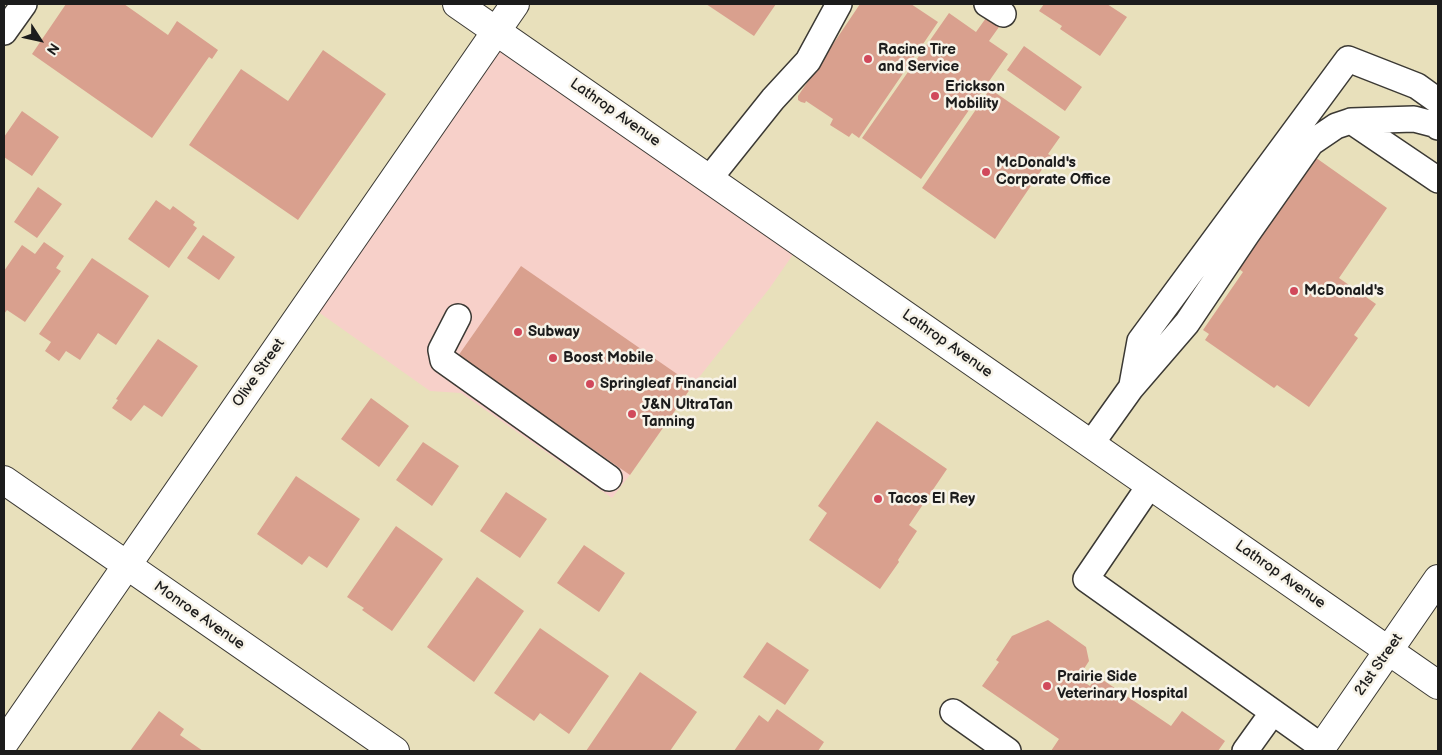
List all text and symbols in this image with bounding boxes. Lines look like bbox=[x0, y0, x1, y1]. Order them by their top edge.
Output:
north arrow bbox=[15, 15, 65, 65]
text: N bbox=[43, 40, 63, 58]
place label: Racine Tire and Service bbox=[878, 41, 959, 76]
marker: Racine Tire and Service bbox=[862, 53, 874, 65]
street label: Lathrop Avenue bbox=[566, 75, 664, 151]
place label: Erickson Mobility bbox=[945, 78, 1005, 113]
marker: Erickson Mobility bbox=[929, 90, 941, 102]
place label: McDonald's Corporate Office bbox=[996, 154, 1111, 189]
marker: McDonald's Corporate Office bbox=[980, 166, 992, 178]
place label: McDonald's bbox=[1304, 282, 1384, 300]
marker: McDonald's bbox=[1288, 285, 1300, 297]
street label: Lathrop Avenue bbox=[898, 306, 996, 382]
place label: Subway bbox=[528, 323, 579, 341]
marker: Subway bbox=[512, 326, 524, 338]
street label: Olive Street bbox=[229, 336, 289, 410]
place label: Boost Mobile bbox=[563, 349, 653, 367]
marker: Boost Mobile bbox=[547, 352, 559, 364]
place label: Springleaf Financial bbox=[600, 375, 737, 393]
marker: Springleaf Financial bbox=[584, 378, 596, 390]
place label: J&N UltraTan Tanning bbox=[642, 396, 733, 431]
marker: J&N UltraTan Tanning bbox=[626, 408, 638, 420]
place label: Tacos El Rey bbox=[888, 490, 975, 508]
marker: Tacos El Rey bbox=[872, 493, 884, 505]
street label: Lathrop Avenue bbox=[1231, 537, 1329, 613]
street label: Monroe Avenue bbox=[150, 578, 248, 654]
street label: 21st Street bbox=[1351, 630, 1407, 700]
place label: Prairie Side Veterinary Hospital bbox=[1057, 668, 1187, 703]
marker: Prairie Side Veterinary Hospital bbox=[1041, 680, 1053, 692]

